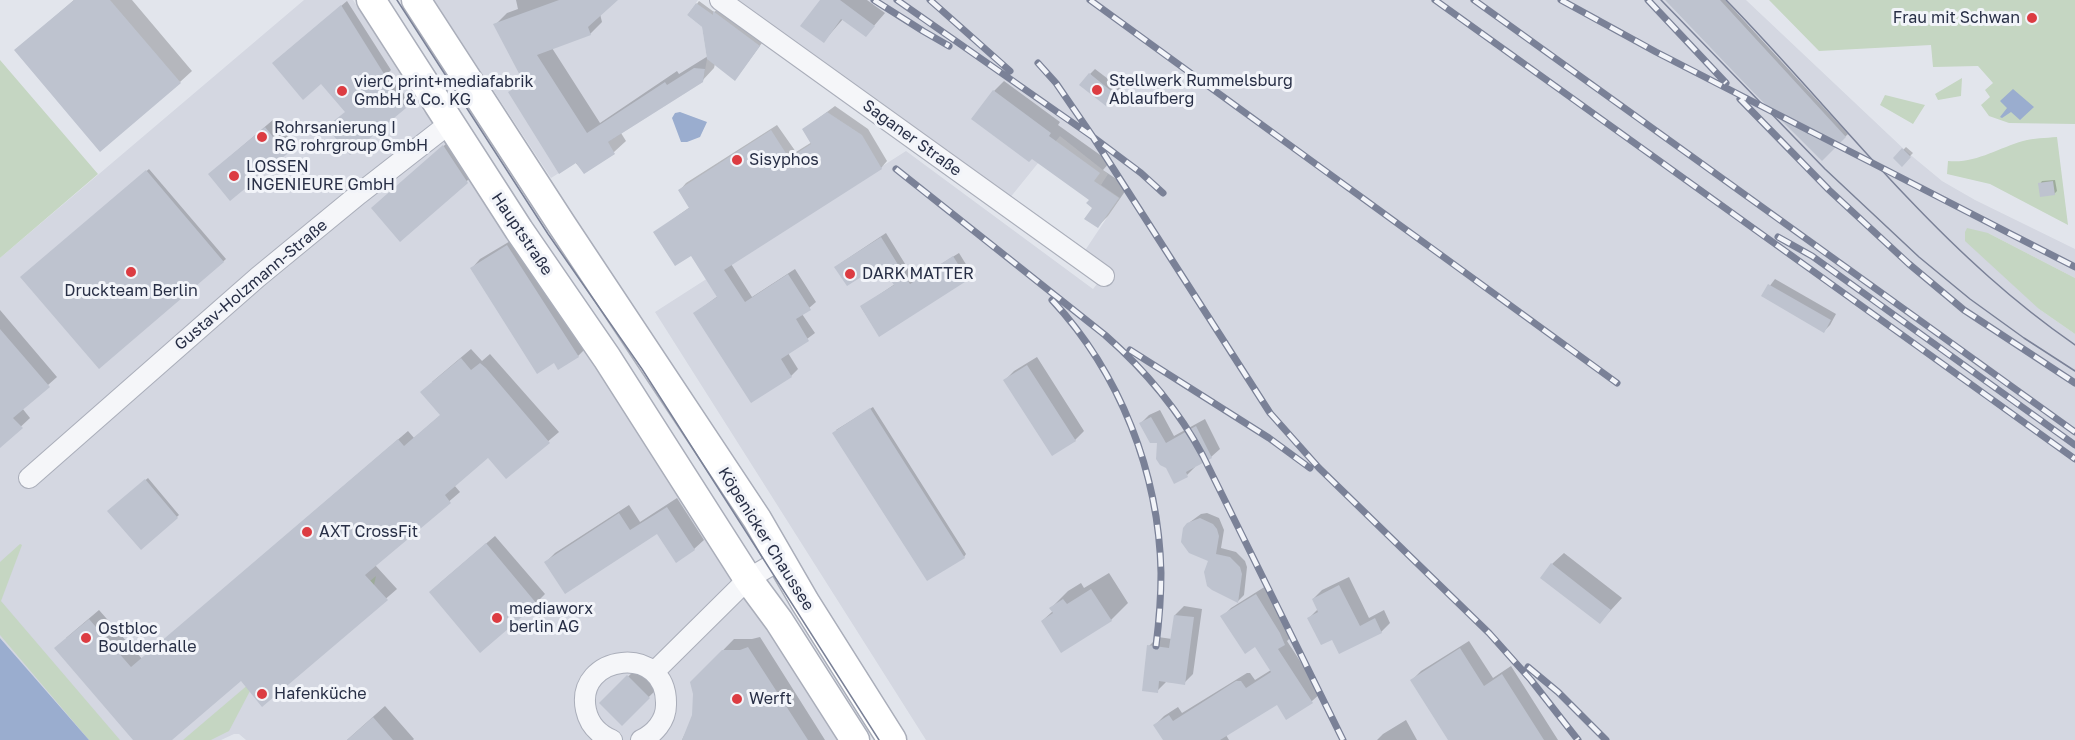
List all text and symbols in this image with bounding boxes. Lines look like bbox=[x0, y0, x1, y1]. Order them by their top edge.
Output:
place label: Frau mit Schwan bbox=[1893, 8, 2020, 28]
marker: Frau mit Schwan bbox=[2025, 11, 2039, 25]
place label: Stellwerk Rummelsburg Ablaufberg bbox=[1109, 71, 1293, 109]
place label: vierC print+mediafabrik GmbH & Co. KG bbox=[354, 72, 533, 110]
marker: Stellwerk Rummelsburg Ablaufberg bbox=[1090, 83, 1104, 97]
marker: vierC print+mediafabrik GmbH & Co. KG bbox=[335, 84, 349, 98]
street label: Saganer Straße bbox=[859, 96, 965, 180]
place label: Rohrsanierung I RG rohrgroup GmbH bbox=[274, 118, 428, 156]
marker: Rohrsanierung I RG rohrgroup GmbH bbox=[255, 130, 269, 144]
place label: Sisyphos bbox=[749, 150, 819, 170]
marker: Sisyphos bbox=[730, 153, 744, 167]
place label: LOSSEN INGENIEURE GmbH bbox=[246, 157, 395, 195]
marker: LOSSEN INGENIEURE GmbH bbox=[227, 169, 241, 183]
street label: Hauptstraße bbox=[487, 189, 557, 279]
street label: Gustav-Holzmann-Straße bbox=[171, 215, 331, 355]
place label: DARK MATTER bbox=[862, 264, 974, 284]
marker: Druckteam Berlin bbox=[124, 265, 138, 279]
marker: DARK MATTER bbox=[843, 267, 857, 281]
place label: Druckteam Berlin bbox=[64, 281, 198, 301]
street label: Köpenicker Chaussee bbox=[714, 464, 818, 614]
place label: AXT CrossFit bbox=[319, 522, 418, 542]
marker: AXT CrossFit bbox=[300, 525, 314, 539]
place label: mediaworx berlin AG bbox=[509, 599, 593, 637]
marker: mediaworx berlin AG bbox=[490, 611, 504, 625]
place label: Ostbloc Boulderhalle bbox=[98, 619, 197, 657]
marker: Ostbloc Boulderhalle bbox=[79, 631, 93, 645]
place label: Hafenküche bbox=[274, 684, 367, 704]
marker: Hafenküche bbox=[255, 687, 269, 701]
place label: Werft bbox=[749, 689, 792, 709]
marker: Werft bbox=[730, 692, 744, 706]

